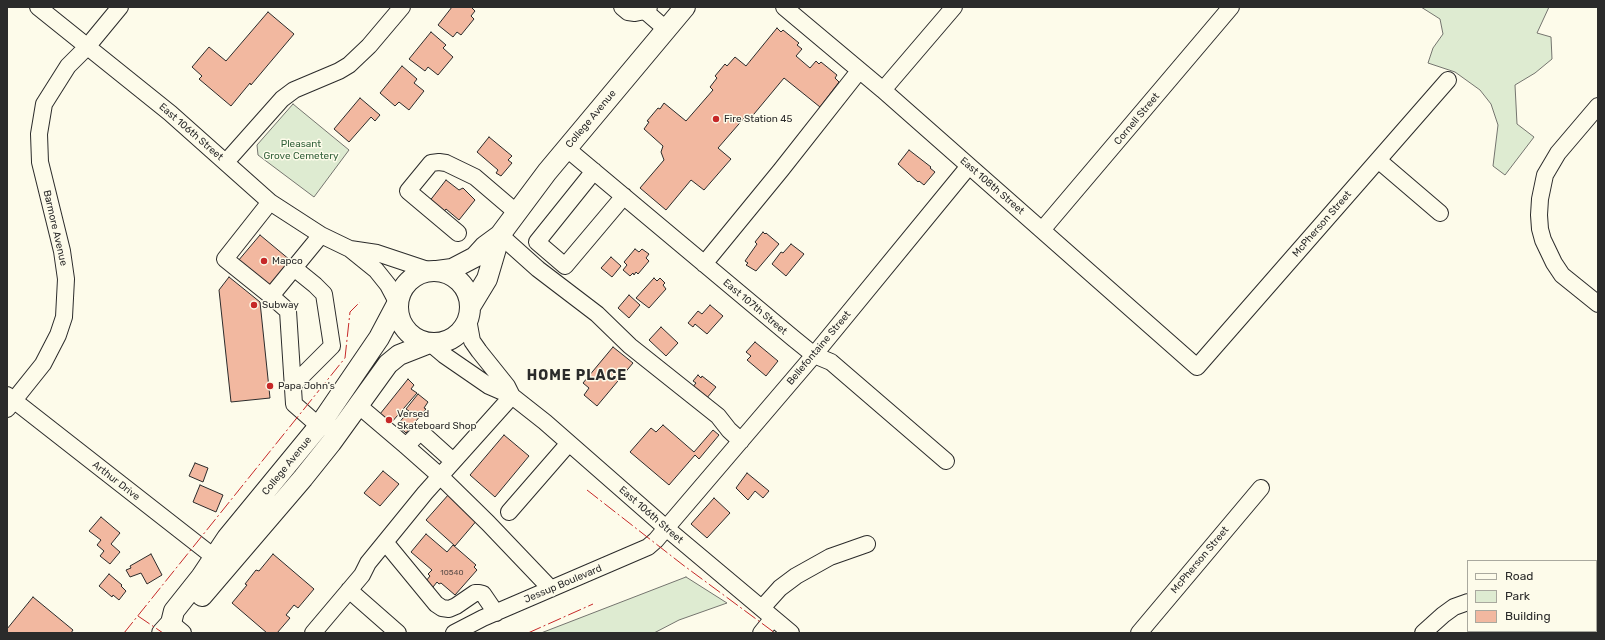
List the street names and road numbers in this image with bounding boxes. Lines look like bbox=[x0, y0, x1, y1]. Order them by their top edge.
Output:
street label: College Avenue bbox=[563, 88, 619, 150]
street label: Cornell Street bbox=[1112, 91, 1162, 147]
street label: East 106th Street bbox=[156, 101, 226, 163]
street label: East 108th Street bbox=[957, 155, 1027, 217]
street label: Barmore Avenue bbox=[40, 189, 70, 267]
street label: McPherson Street bbox=[1290, 189, 1354, 259]
street label: East 107th Street bbox=[720, 277, 790, 337]
street label: Bellefontaine Street bbox=[785, 309, 853, 387]
street label: College Avenue bbox=[260, 434, 314, 498]
street label: Arthur Drive bbox=[90, 459, 142, 503]
street label: East 106th Street bbox=[616, 484, 686, 546]
street label: McPherson Street bbox=[1169, 524, 1231, 596]
street label: Jessup Boulevard bbox=[522, 562, 604, 606]

